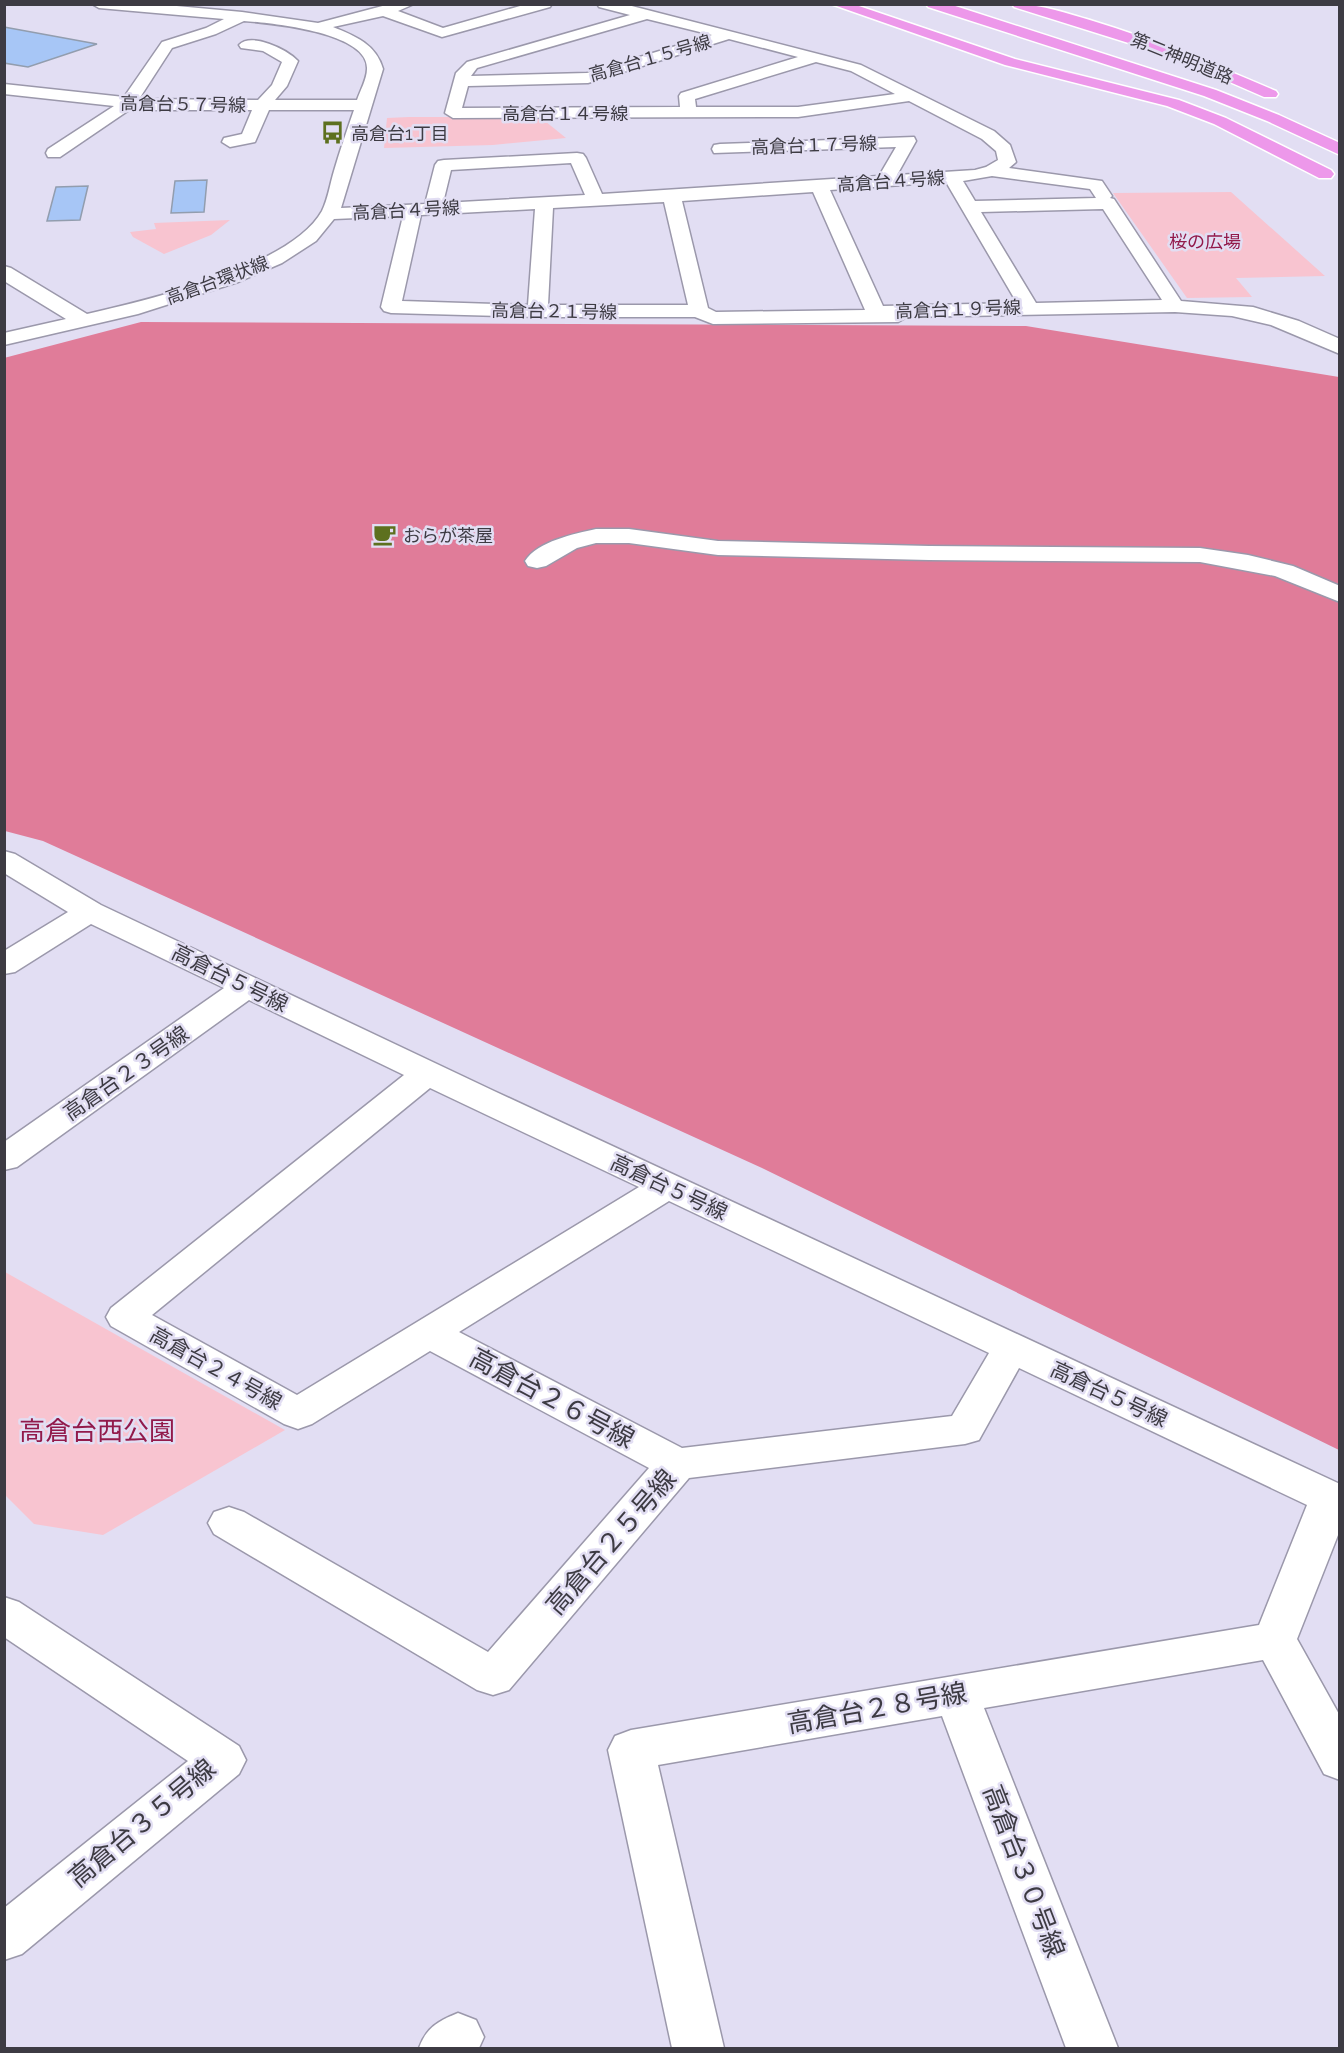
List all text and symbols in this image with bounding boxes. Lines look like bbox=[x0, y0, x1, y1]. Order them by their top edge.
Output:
street label: 第二神明道路 bbox=[1128, 28, 1236, 88]
street label: 高倉台１５号線 bbox=[587, 31, 713, 85]
street label: 高倉台５７号線 bbox=[120, 92, 246, 116]
street label: 高倉台１４号線 bbox=[502, 103, 628, 124]
bus stop icon: 高倉台1丁目 bbox=[320, 120, 346, 146]
place label: 高倉台1丁目 bbox=[351, 123, 449, 144]
street label: 高倉台１７号線 bbox=[751, 132, 877, 158]
street label: 高倉台４号線 bbox=[836, 167, 946, 195]
street label: 高倉台４号線 bbox=[352, 197, 460, 223]
park label: 桜の広場 bbox=[1169, 231, 1241, 252]
street label: 高倉台環状線 bbox=[163, 252, 271, 308]
street label: 高倉台１９号線 bbox=[895, 296, 1021, 322]
street label: 高倉台２１号線 bbox=[491, 299, 617, 323]
cafe icon: おらが茶屋 bbox=[372, 522, 398, 548]
place label: おらが茶屋 bbox=[403, 525, 493, 546]
street label: 高倉台５号線 bbox=[168, 939, 292, 1017]
street label: 高倉台２３号線 bbox=[59, 1021, 193, 1125]
street label: 高倉台５号線 bbox=[607, 1149, 731, 1225]
street label: 高倉台２４号線 bbox=[146, 1321, 286, 1415]
street label: 高倉台２６号線 bbox=[465, 1342, 639, 1454]
street label: 高倉台５号線 bbox=[1047, 1356, 1171, 1432]
park label: 高倉台西公園 bbox=[19, 1416, 175, 1446]
street label: 高倉台２５号線 bbox=[540, 1463, 682, 1621]
street label: 高倉台２８号線 bbox=[785, 1677, 969, 1739]
street label: 高倉台３５号線 bbox=[63, 1753, 221, 1893]
street label: 高倉台３０号線 bbox=[977, 1781, 1071, 1961]

